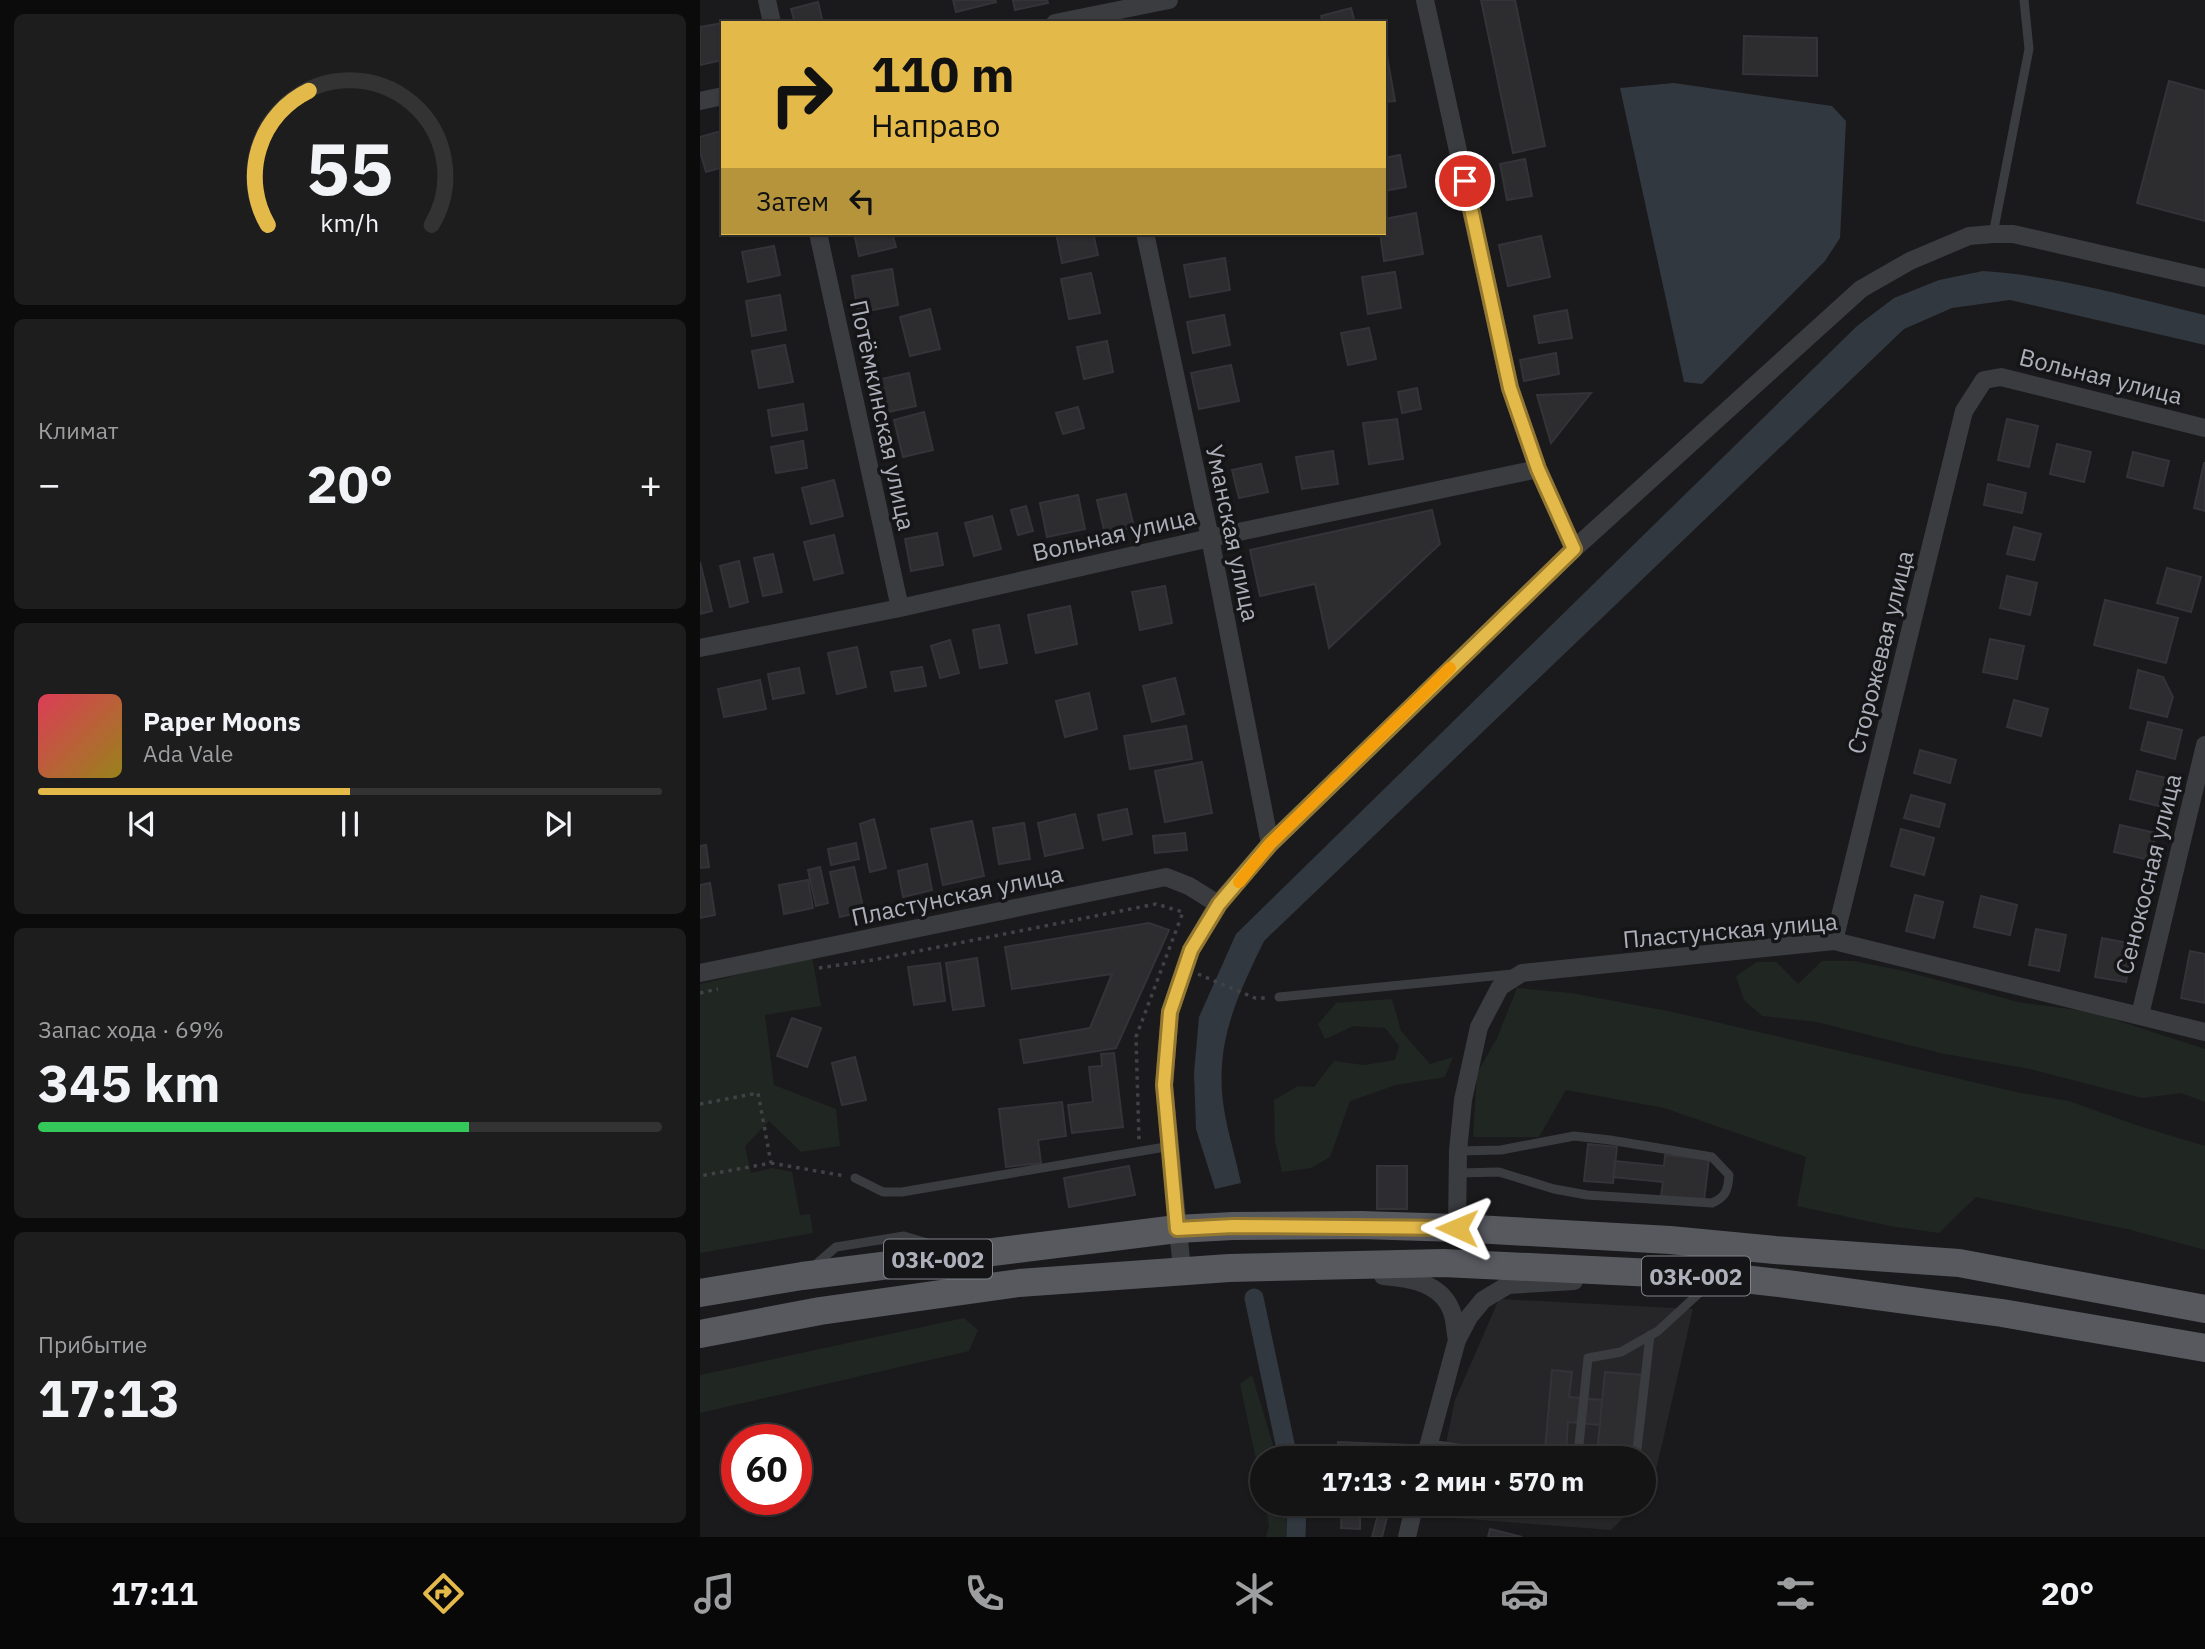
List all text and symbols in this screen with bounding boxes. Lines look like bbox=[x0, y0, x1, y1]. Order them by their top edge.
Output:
text: 110 m bbox=[871, 42, 1015, 105]
icon: right bbox=[756, 49, 847, 140]
text: Направо bbox=[871, 104, 1000, 146]
text: 55 bbox=[306, 121, 394, 216]
pin bbox=[1435, 151, 1495, 211]
icon: arrive bbox=[1446, 162, 1484, 200]
icon: left bbox=[843, 182, 881, 220]
text: Затем bbox=[756, 184, 829, 218]
text: km/h bbox=[321, 206, 379, 239]
street label: Потёмкинская улица bbox=[843, 297, 923, 533]
street label: Вольная улица bbox=[2016, 340, 2186, 412]
text: Климат bbox=[38, 415, 119, 445]
street label: Уманская улица bbox=[1199, 442, 1267, 624]
text: 20° bbox=[307, 450, 393, 517]
text: − bbox=[38, 459, 61, 508]
text: + bbox=[639, 459, 662, 508]
street label: Вольная улица bbox=[1029, 500, 1199, 568]
street label: Сторожевая улица bbox=[1839, 547, 1921, 757]
text: Paper Moons bbox=[143, 704, 301, 738]
text: Ada Vale bbox=[143, 738, 233, 768]
street label: Сенокосная улица bbox=[2108, 770, 2188, 978]
icon: previous bbox=[123, 805, 161, 843]
icon: pause bbox=[331, 805, 369, 843]
icon: next bbox=[539, 805, 577, 843]
street label: Пластунская улица bbox=[848, 857, 1066, 933]
street label: Пластунская улица bbox=[1621, 905, 1839, 955]
text: Запас хода · 69% bbox=[38, 1014, 224, 1044]
text: 345 km bbox=[38, 1049, 220, 1116]
position arrow bbox=[1420, 1191, 1494, 1265]
road number: 03К-002 bbox=[884, 1240, 992, 1278]
road number: 03К-002 bbox=[1642, 1256, 1750, 1296]
text: Прибытие bbox=[38, 1329, 147, 1359]
text: 17:13 bbox=[38, 1364, 180, 1431]
speed limit sign: 60 bbox=[721, 1424, 812, 1515]
text: 17:13 · 2 мин · 570 m bbox=[1322, 1464, 1584, 1498]
icon: directions bbox=[419, 1569, 468, 1618]
icon: music bbox=[690, 1569, 739, 1618]
icon: phone bbox=[960, 1569, 1009, 1618]
icon: climate bbox=[1230, 1569, 1279, 1618]
icon: car bbox=[1500, 1569, 1549, 1618]
icon: filters bbox=[1771, 1569, 1820, 1618]
text: 17:11 bbox=[111, 1572, 198, 1614]
text: 20° bbox=[2041, 1572, 2094, 1614]

